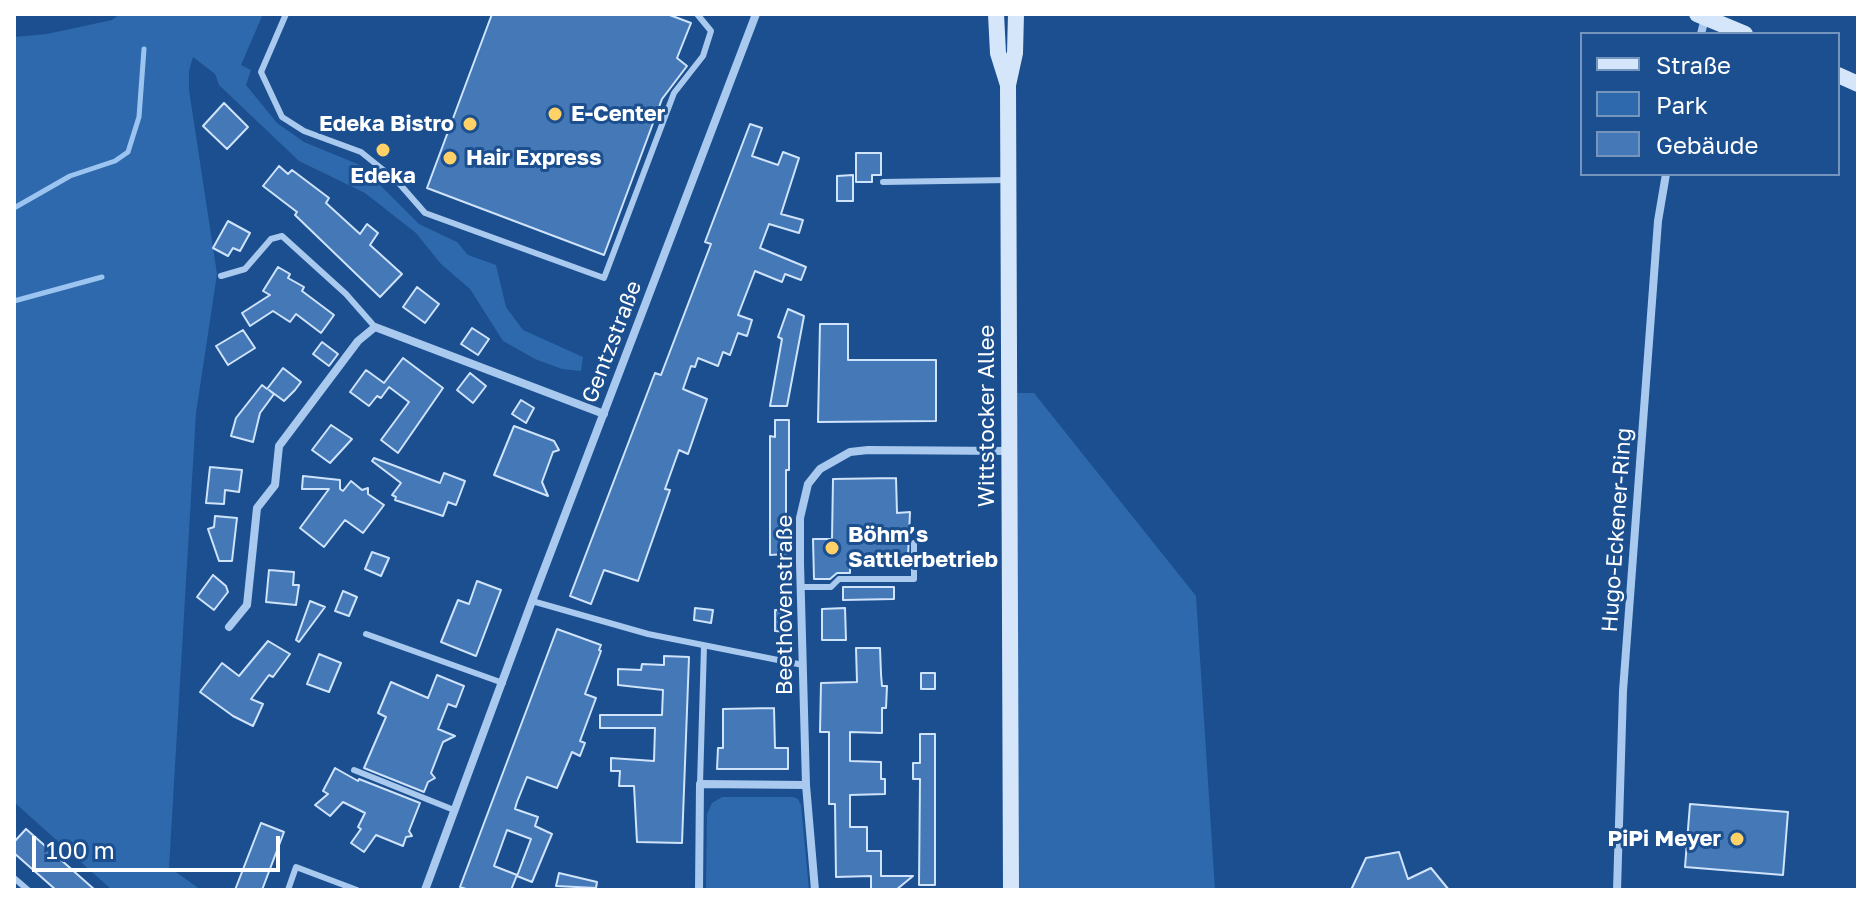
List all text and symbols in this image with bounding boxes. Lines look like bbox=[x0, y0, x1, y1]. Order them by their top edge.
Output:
legend bbox=[1580, 32, 1840, 176]
text: Straße bbox=[1656, 50, 1731, 79]
text: Park bbox=[1656, 90, 1708, 119]
place label: E-Center bbox=[571, 101, 665, 127]
marker: E-Center bbox=[546, 105, 564, 123]
place label: Edeka Bistro bbox=[319, 111, 454, 137]
marker: Edeka Bistro bbox=[461, 115, 479, 133]
text: Gebäude bbox=[1656, 130, 1758, 159]
marker: Edeka bbox=[374, 141, 392, 159]
place label: Hair Express bbox=[466, 145, 601, 171]
marker: Hair Express bbox=[441, 149, 459, 167]
place label: Edeka bbox=[350, 163, 416, 189]
street label: Gentzstraße bbox=[577, 277, 647, 407]
street label: Wittstocker Allee bbox=[974, 325, 1000, 507]
street label: Hugo-Eckener-Ring bbox=[1597, 427, 1637, 633]
street label: Beethovenstraße bbox=[772, 515, 798, 695]
place label: Böhm’s Sattlerbetrieb bbox=[848, 522, 998, 574]
marker: Böhm’s Sattlerbetrieb bbox=[823, 539, 841, 557]
scale bar bbox=[36, 820, 284, 870]
place label: PiPi Meyer bbox=[1608, 826, 1721, 852]
marker: PiPi Meyer bbox=[1728, 830, 1746, 848]
text: 100 m bbox=[46, 835, 115, 864]

